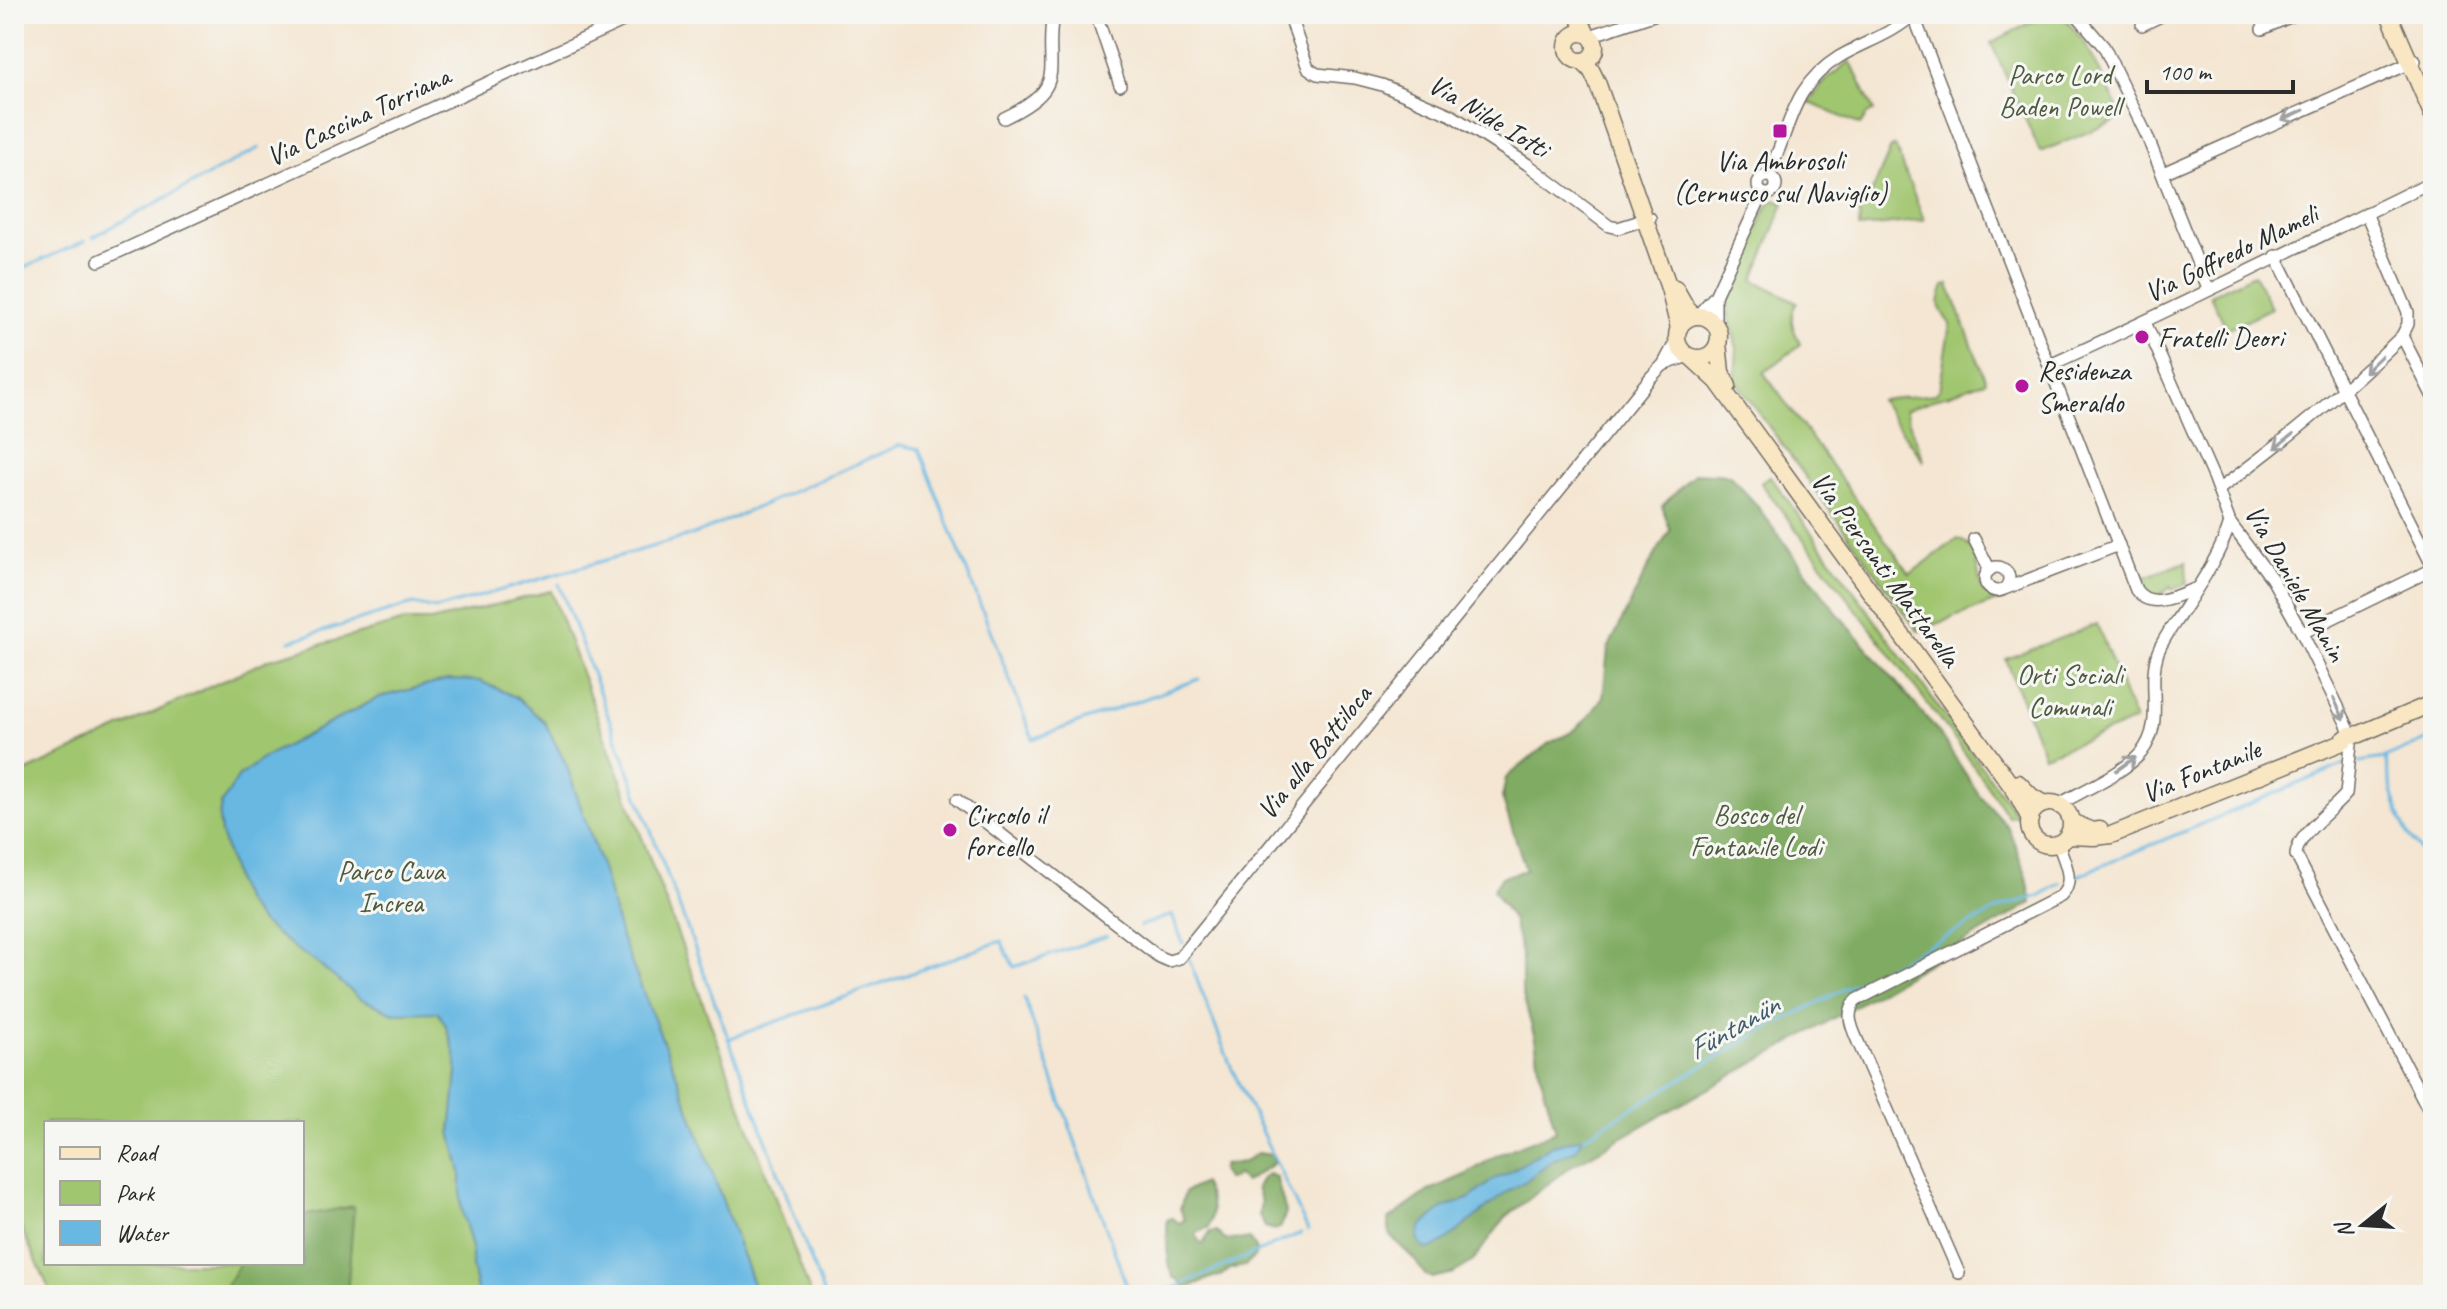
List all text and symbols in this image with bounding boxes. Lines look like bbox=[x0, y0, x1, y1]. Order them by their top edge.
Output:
scale bar bbox=[2147, 44, 2293, 94]
street label: Via Cascina Torriana bbox=[261, 57, 458, 174]
park label: Parco Lord Baden Powell bbox=[1999, 57, 2126, 124]
text: 100 m bbox=[2159, 57, 2213, 87]
street label: Via Nilde Iotti bbox=[1422, 66, 1559, 168]
one-way arrow bbox=[2281, 108, 2305, 123]
marker: Via Ambrosoli (Cernusco sul Naviglio) bbox=[1771, 122, 1789, 140]
place label: Via Ambrosoli (Cernusco sul Naviglio) bbox=[1673, 143, 1889, 210]
street label: Via Goffredo Mameli bbox=[2139, 194, 2327, 310]
place label: Fratelli Deori bbox=[2158, 320, 2287, 355]
marker: Fratelli Deori bbox=[2133, 328, 2151, 346]
place label: Residenza Smeraldo bbox=[2038, 353, 2132, 420]
one-way arrow bbox=[2363, 354, 2383, 373]
marker: Residenza Smeraldo bbox=[2013, 377, 2031, 395]
one-way arrow bbox=[2274, 432, 2295, 450]
street label: Via Piersanti Mattarella bbox=[1804, 465, 1969, 675]
street label: Via Daniele Manin bbox=[2237, 498, 2356, 669]
park label: Orti Sociali Comunali bbox=[2017, 657, 2127, 724]
street label: Via alla Battiloca bbox=[1249, 676, 1380, 826]
one-way arrow bbox=[2332, 696, 2347, 720]
street label: Via Fontanile bbox=[2137, 731, 2267, 811]
one-way arrow bbox=[2115, 756, 2137, 772]
place label: Circolo il forcello bbox=[966, 797, 1051, 864]
park label: Bosco del Fontanile Lodi bbox=[1690, 797, 1826, 864]
marker: Circolo il forcello bbox=[941, 821, 959, 839]
park label: Parco Cava Increa bbox=[337, 853, 446, 920]
water label: Füntanün bbox=[1680, 984, 1788, 1068]
legend bbox=[44, 1121, 304, 1265]
text: Road bbox=[116, 1138, 160, 1168]
text: Park bbox=[116, 1178, 156, 1208]
north arrow bbox=[2323, 1185, 2403, 1265]
text: N bbox=[2328, 1217, 2360, 1242]
text: Water bbox=[116, 1218, 171, 1248]

